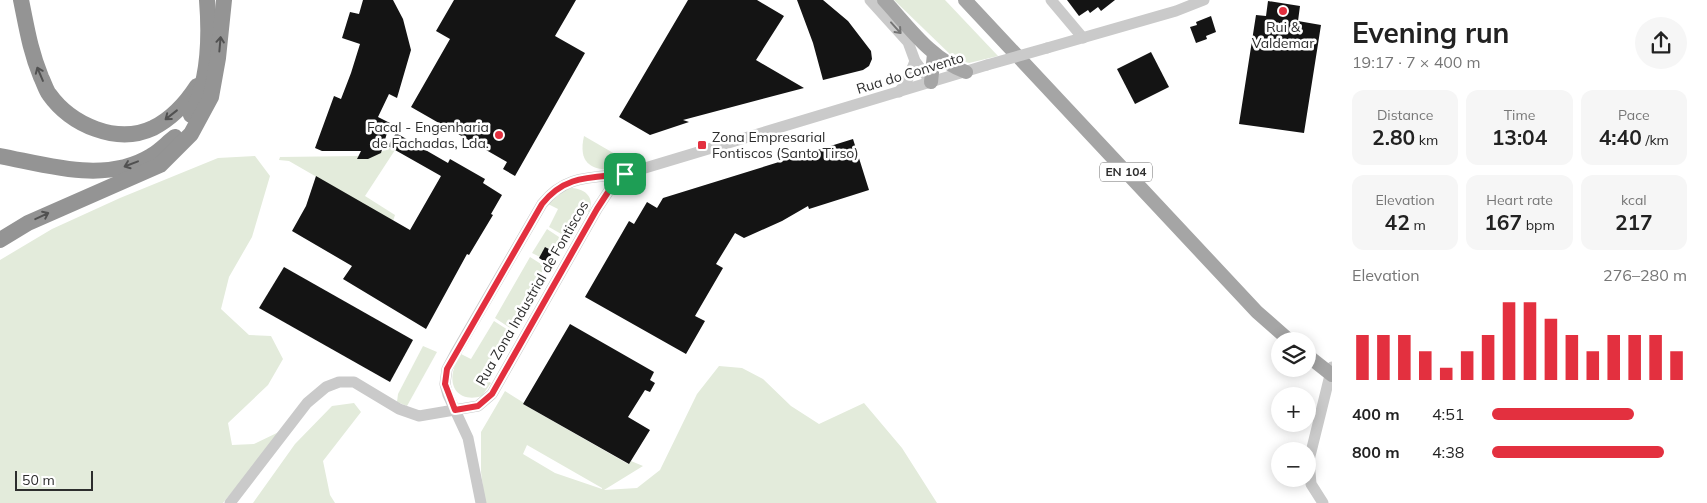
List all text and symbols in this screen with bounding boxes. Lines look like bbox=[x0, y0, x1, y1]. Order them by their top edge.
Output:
marker: Rui & Valdemar bbox=[1277, 5, 1289, 17]
text: Evening run bbox=[1352, 15, 1509, 50]
button: share bbox=[1635, 17, 1687, 69]
place label: Rui & Valdemar bbox=[1252, 18, 1315, 52]
one-way arrow bbox=[890, 22, 902, 35]
one-way arrow bbox=[215, 37, 224, 53]
street label: Rua do Convento bbox=[854, 48, 966, 98]
text: 19:17 · 7 × 400 m bbox=[1352, 52, 1481, 72]
one-way arrow bbox=[35, 67, 45, 82]
text: Distance bbox=[1377, 106, 1433, 124]
text: Time bbox=[1504, 106, 1535, 124]
text: Pace bbox=[1618, 106, 1650, 124]
one-way arrow bbox=[165, 109, 178, 120]
place label: Facal - Engenharia de Fachadas, Lda. bbox=[367, 118, 489, 152]
text: 2.80 bbox=[1372, 124, 1415, 150]
text: 13:04 bbox=[1492, 124, 1547, 150]
text: 4:40 bbox=[1599, 124, 1642, 150]
place label: Zona Empresarial Fontiscos (Santo Tirso) bbox=[712, 128, 859, 162]
marker: Facal - Engenharia de Fachadas, Lda. bbox=[493, 129, 505, 141]
text: km bbox=[1415, 131, 1438, 149]
text: /km bbox=[1642, 131, 1669, 149]
marker: Zona Empresarial Fontiscos (Santo Tirso) bbox=[696, 139, 708, 151]
pin bbox=[604, 153, 646, 195]
one-way arrow bbox=[124, 160, 139, 169]
icon: arrive bbox=[611, 160, 639, 188]
road number: EN 104 bbox=[1100, 162, 1152, 182]
text: Elevation bbox=[1376, 191, 1435, 209]
text: Heart rate bbox=[1486, 191, 1553, 209]
text: kcal bbox=[1621, 191, 1647, 209]
street label: Rua Zona Industrial de Fontiscos bbox=[472, 197, 592, 389]
text: 42 bbox=[1385, 209, 1410, 235]
text: 167 bbox=[1484, 209, 1522, 235]
text: 217 bbox=[1615, 209, 1653, 235]
one-way arrow bbox=[34, 211, 49, 220]
text: m bbox=[1410, 216, 1426, 234]
text: bpm bbox=[1522, 216, 1555, 234]
text: Elevation bbox=[1352, 265, 1420, 285]
text: 276–280 m bbox=[1603, 265, 1687, 285]
map controls bbox=[1271, 332, 1316, 487]
button: layers bbox=[1271, 332, 1316, 377]
button: + bbox=[1271, 387, 1316, 432]
text: 400 m bbox=[1352, 404, 1400, 424]
text: 4:51 bbox=[1432, 404, 1464, 424]
button: − bbox=[1271, 442, 1316, 487]
text: 800 m bbox=[1352, 442, 1400, 462]
text: 4:38 bbox=[1432, 442, 1464, 462]
scale bar bbox=[15, 468, 92, 491]
text: 50 m bbox=[22, 471, 55, 489]

